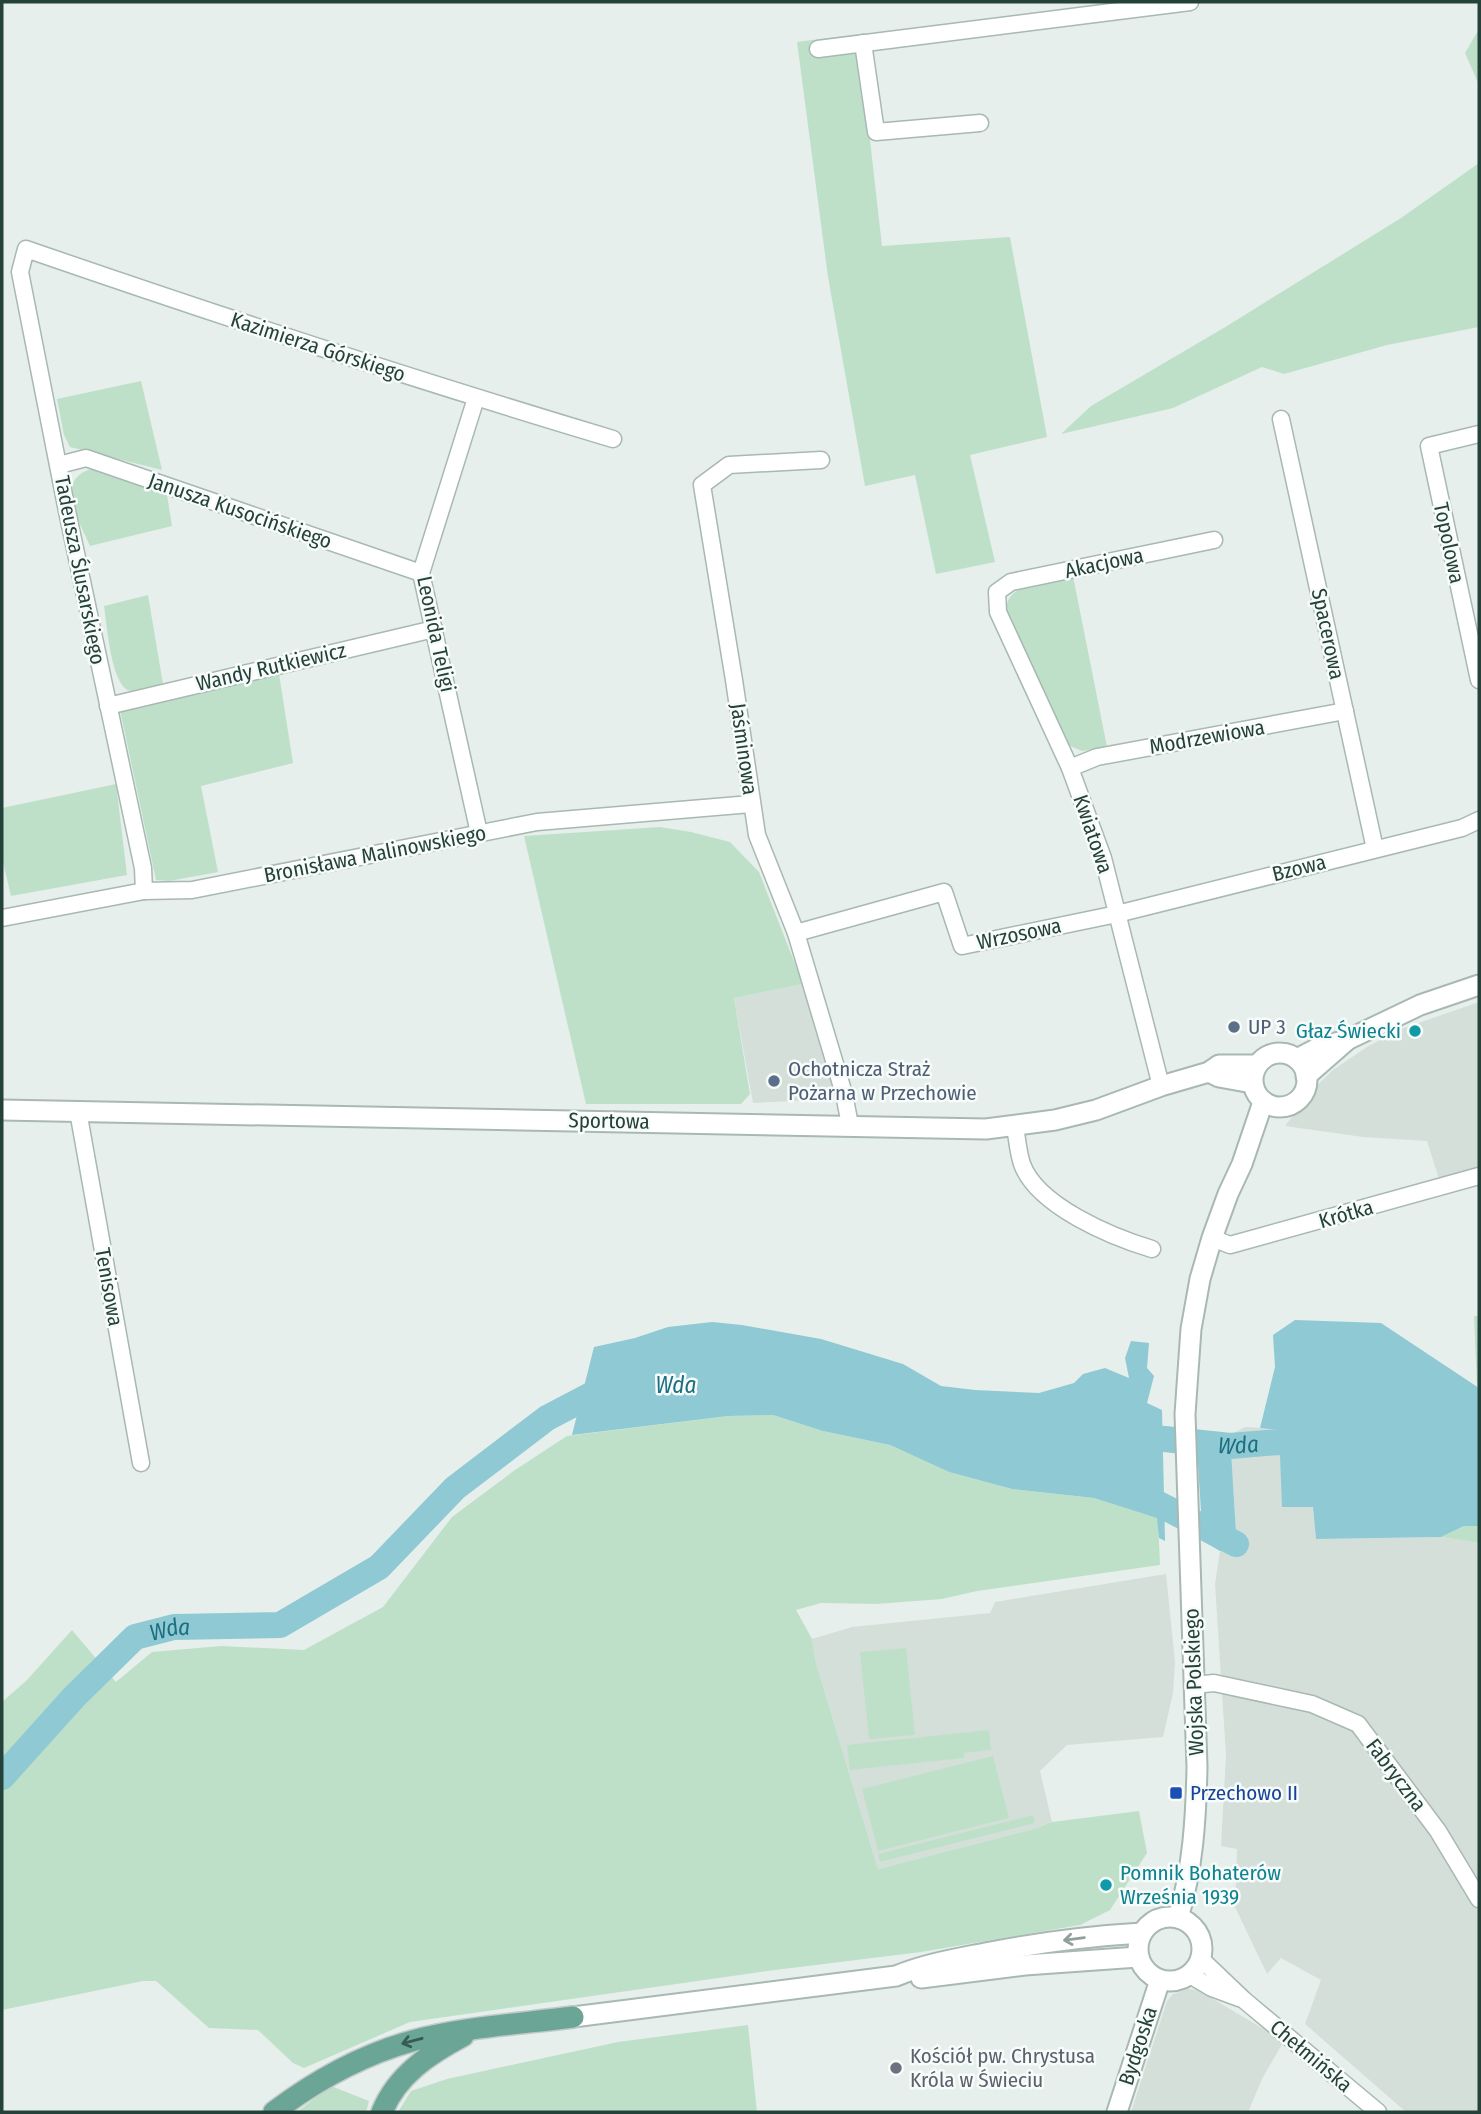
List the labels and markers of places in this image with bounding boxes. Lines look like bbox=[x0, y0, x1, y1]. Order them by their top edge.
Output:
place label: UP 3 bbox=[1248, 1014, 1286, 1040]
place label: Głaz Świecki bbox=[1296, 1018, 1401, 1044]
marker: UP 3 bbox=[1226, 1019, 1242, 1035]
marker: Głaz Świecki bbox=[1407, 1023, 1423, 1039]
place label: Ochotnicza Straż Pożarna w Przechowie bbox=[788, 1056, 977, 1106]
marker: Ochotnicza Straż Pożarna w Przechowie bbox=[766, 1073, 782, 1089]
place label: Przechowo II bbox=[1190, 1780, 1298, 1806]
marker: Przechowo II bbox=[1168, 1785, 1184, 1801]
place label: Pomnik Bohaterów Września 1939 bbox=[1120, 1860, 1281, 1910]
marker: Pomnik Bohaterów Września 1939 bbox=[1098, 1877, 1114, 1893]
place label: Kościół pw. Chrystusa Króla w Świeciu bbox=[910, 2043, 1095, 2093]
marker: Kościół pw. Chrystusa Króla w Świeciu bbox=[888, 2060, 904, 2076]

